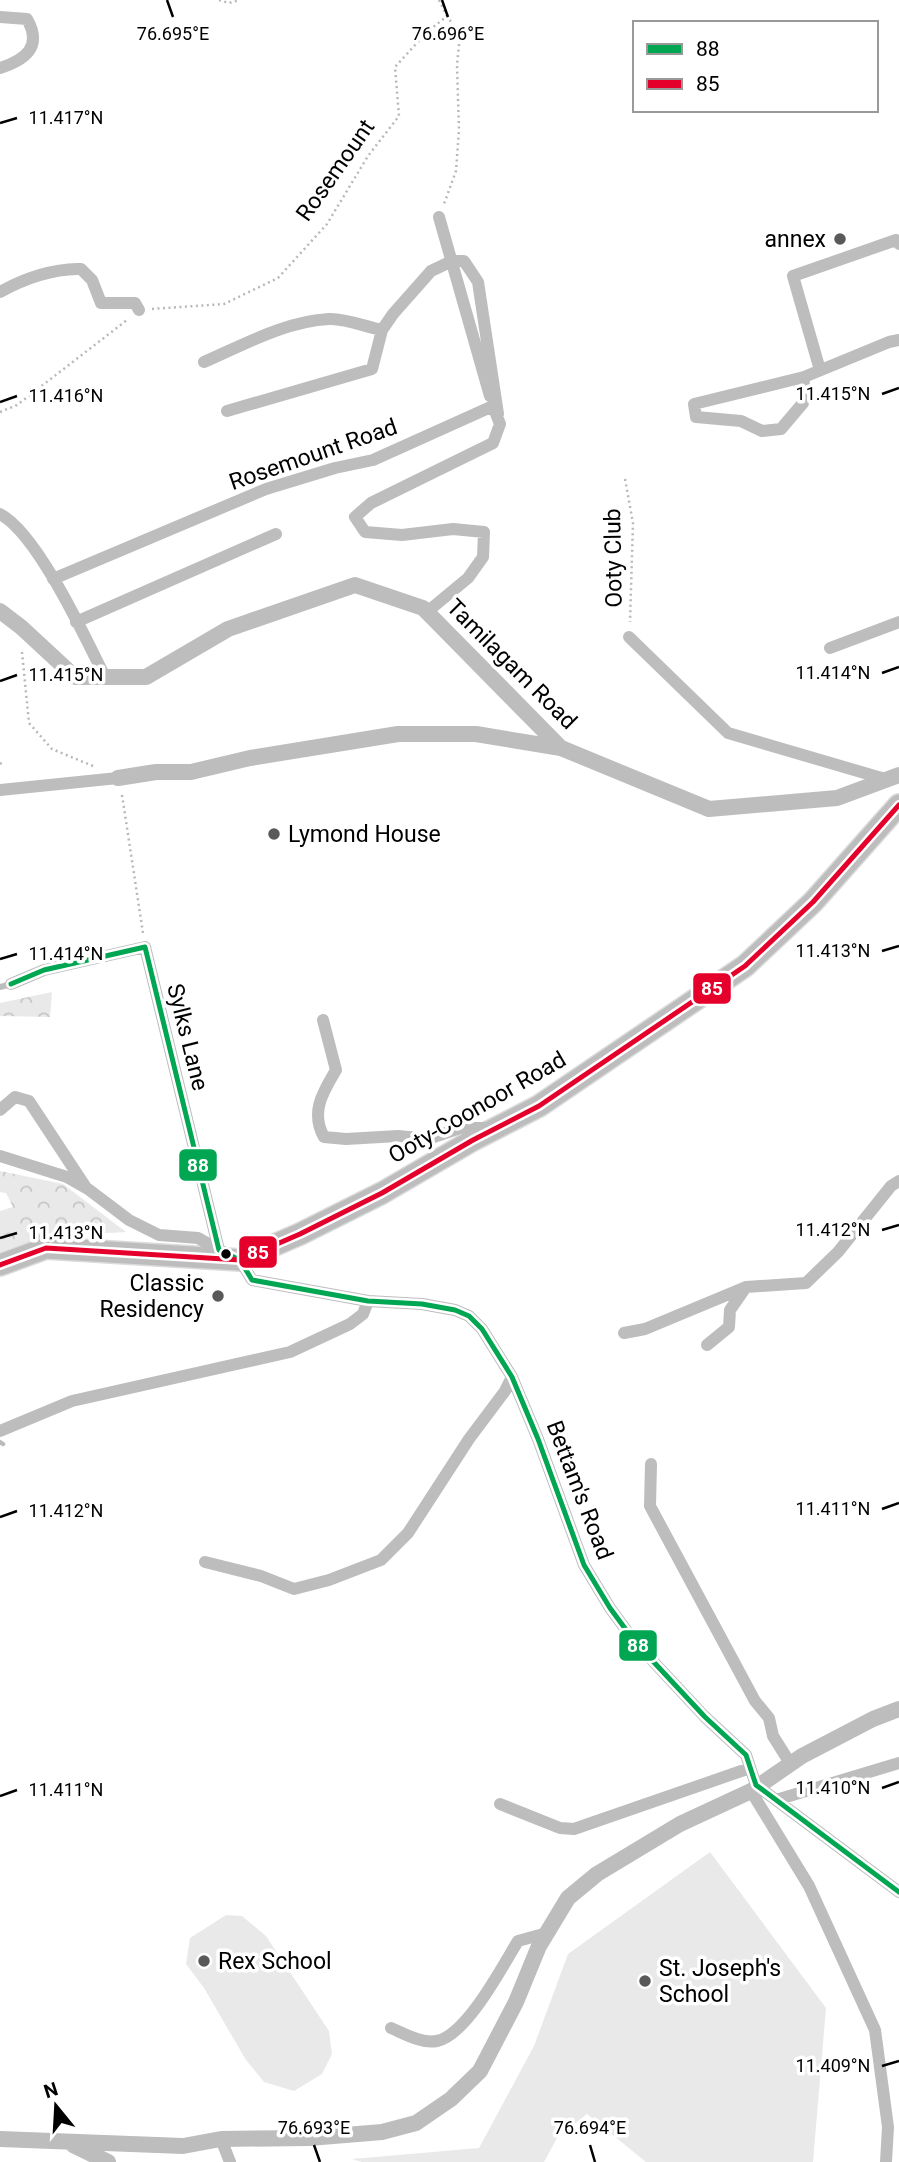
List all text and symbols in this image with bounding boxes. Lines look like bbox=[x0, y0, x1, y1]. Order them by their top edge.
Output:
legend bbox=[633, 21, 878, 112]
text: 76.695°E bbox=[137, 23, 209, 44]
text: 76.696°E bbox=[412, 23, 484, 44]
text: 88 bbox=[696, 37, 720, 61]
text: 85 bbox=[696, 72, 720, 96]
text: 11.417°N bbox=[29, 107, 103, 128]
street label: Rosemount bbox=[291, 114, 380, 226]
place label: annex bbox=[764, 226, 826, 253]
marker: annex bbox=[832, 231, 848, 247]
text: 11.415°N bbox=[796, 383, 870, 404]
text: 11.416°N bbox=[29, 385, 103, 406]
street label: Rosemount Road bbox=[226, 413, 401, 496]
street label: Ooty Club bbox=[599, 508, 628, 608]
street label: Tamilagam Road bbox=[441, 594, 582, 735]
text: 11.414°N bbox=[796, 662, 870, 683]
text: 11.415°N bbox=[29, 664, 103, 685]
place label: Lymond House bbox=[288, 821, 441, 848]
marker: Lymond House bbox=[266, 826, 282, 842]
text: 11.413°N bbox=[796, 940, 870, 961]
text: 11.414°N bbox=[29, 943, 103, 964]
line badge: 85 bbox=[692, 972, 732, 1005]
text: 85 bbox=[701, 977, 723, 1000]
street label: Sylks Lane bbox=[161, 981, 214, 1093]
street label: Ooty-Coonoor Road bbox=[384, 1046, 571, 1169]
line badge: 88 bbox=[178, 1148, 218, 1182]
text: 88 bbox=[187, 1154, 209, 1177]
text: 11.412°N bbox=[796, 1219, 870, 1240]
text: 11.413°N bbox=[29, 1222, 103, 1243]
line badge: 85 bbox=[238, 1235, 278, 1269]
text: 85 bbox=[247, 1241, 269, 1264]
unlabelled marker bbox=[219, 1247, 233, 1261]
place label: Classic Residency bbox=[99, 1270, 204, 1323]
marker: Classic Residency bbox=[210, 1288, 226, 1304]
street label: Bettam's Road bbox=[541, 1417, 618, 1563]
text: 11.411°N bbox=[796, 1498, 870, 1519]
text: 11.412°N bbox=[29, 1500, 103, 1521]
line badge: 88 bbox=[618, 1629, 658, 1662]
text: 88 bbox=[627, 1634, 649, 1657]
text: 11.410°N bbox=[796, 1777, 870, 1798]
text: 11.411°N bbox=[29, 1779, 103, 1800]
place label: Rex School bbox=[218, 1948, 332, 1975]
marker: Rex School bbox=[196, 1953, 212, 1969]
place label: St. Joseph's School bbox=[659, 1955, 781, 2008]
marker: St. Joseph's School bbox=[637, 1973, 653, 1989]
text: 11.409°N bbox=[796, 2055, 870, 2076]
north arrow bbox=[21, 2071, 91, 2141]
text: N bbox=[41, 2077, 61, 2103]
text: 76.693°E bbox=[278, 2117, 350, 2138]
text: 76.694°E bbox=[554, 2117, 626, 2138]

